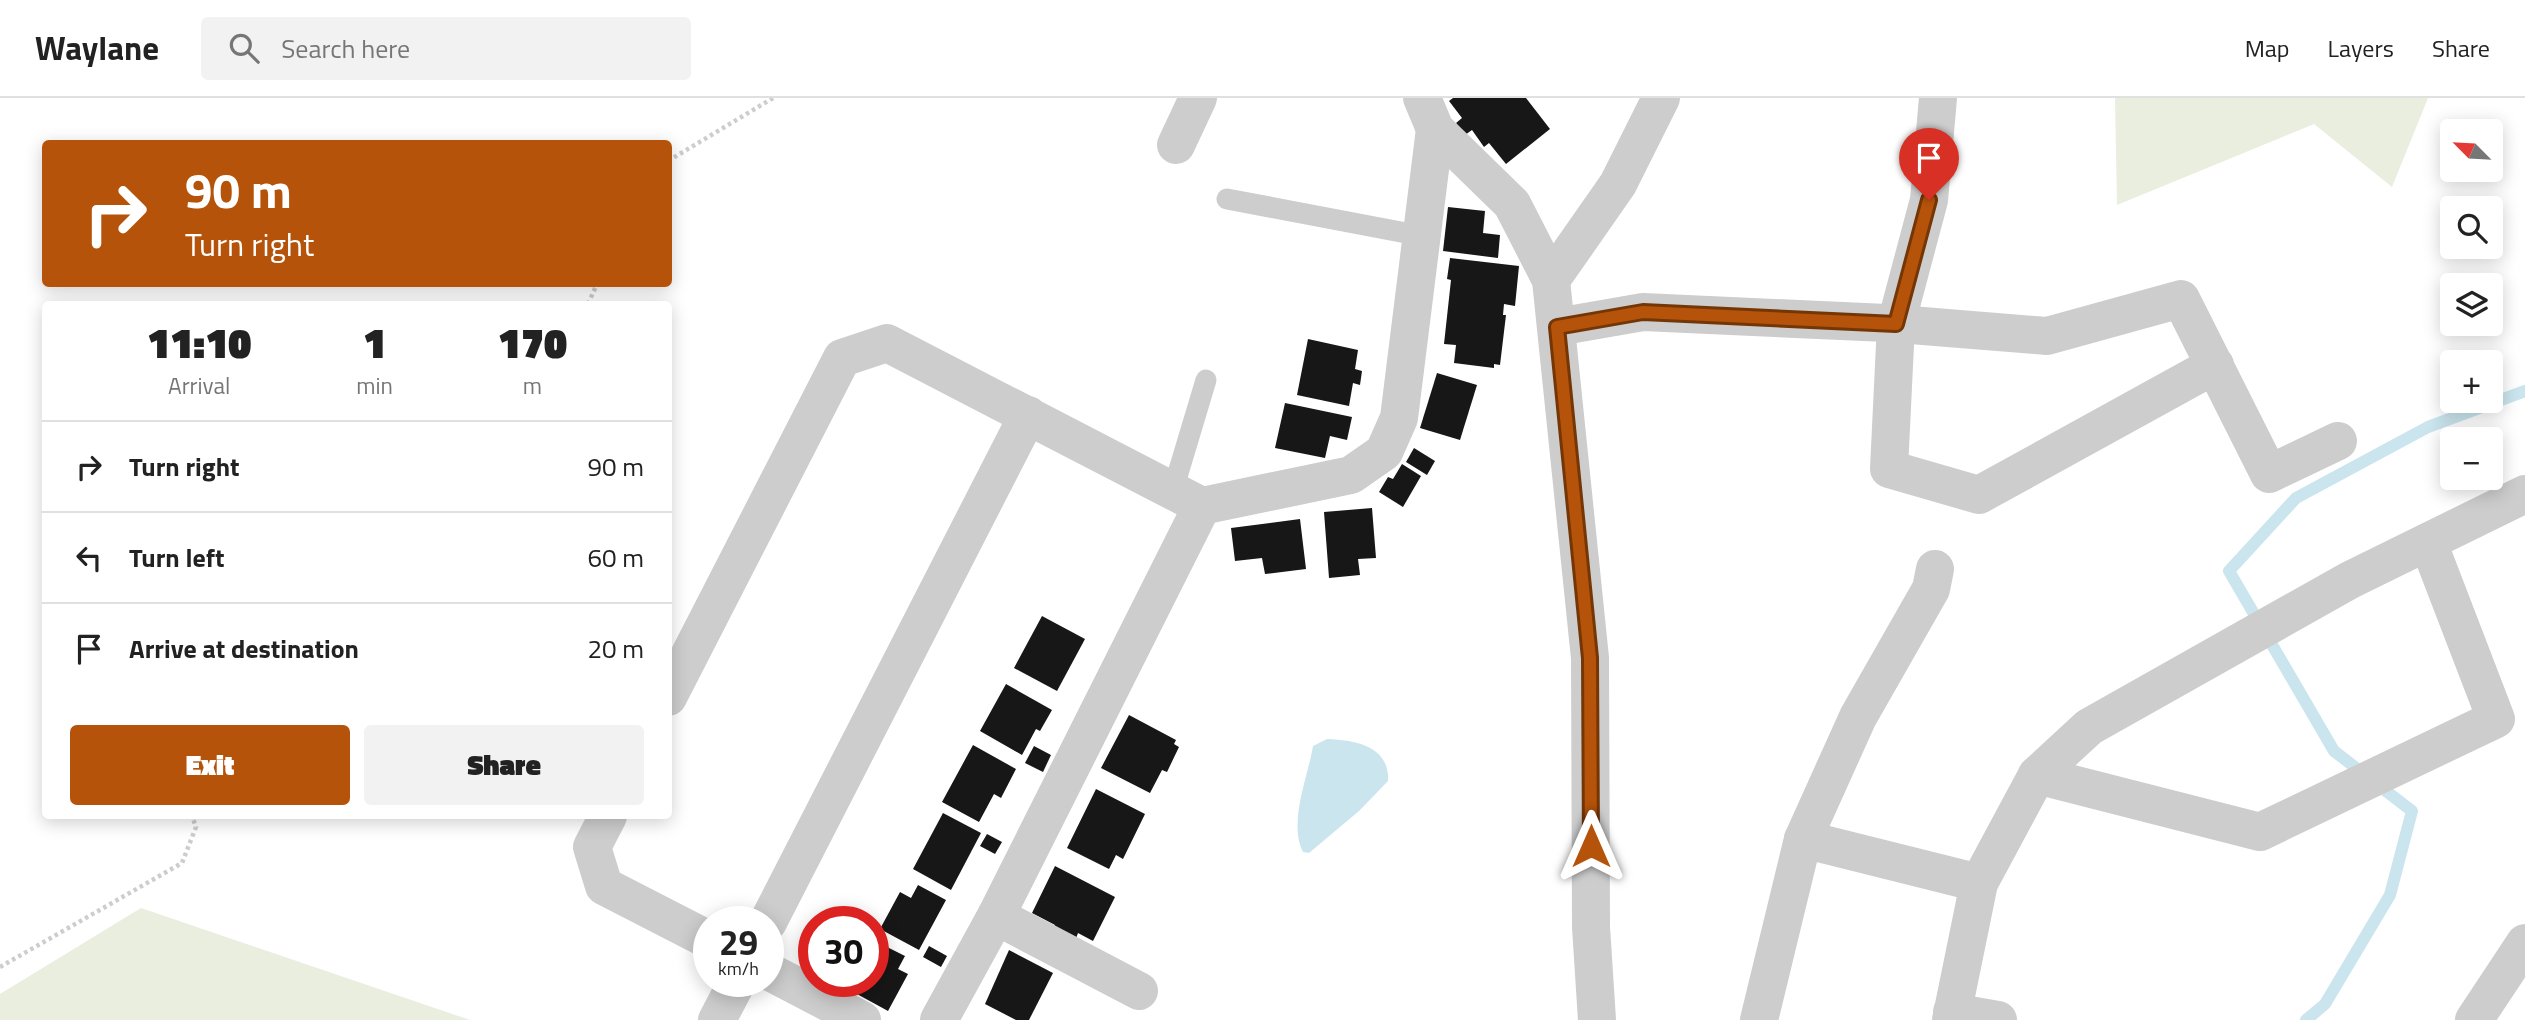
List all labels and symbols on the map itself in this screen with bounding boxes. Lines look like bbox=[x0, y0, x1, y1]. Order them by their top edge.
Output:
north arrow bbox=[2440, 119, 2502, 182]
pin bbox=[1899, 128, 1959, 200]
position arrow bbox=[1554, 809, 1628, 883]
speed limit sign: 30 bbox=[798, 906, 889, 997]

